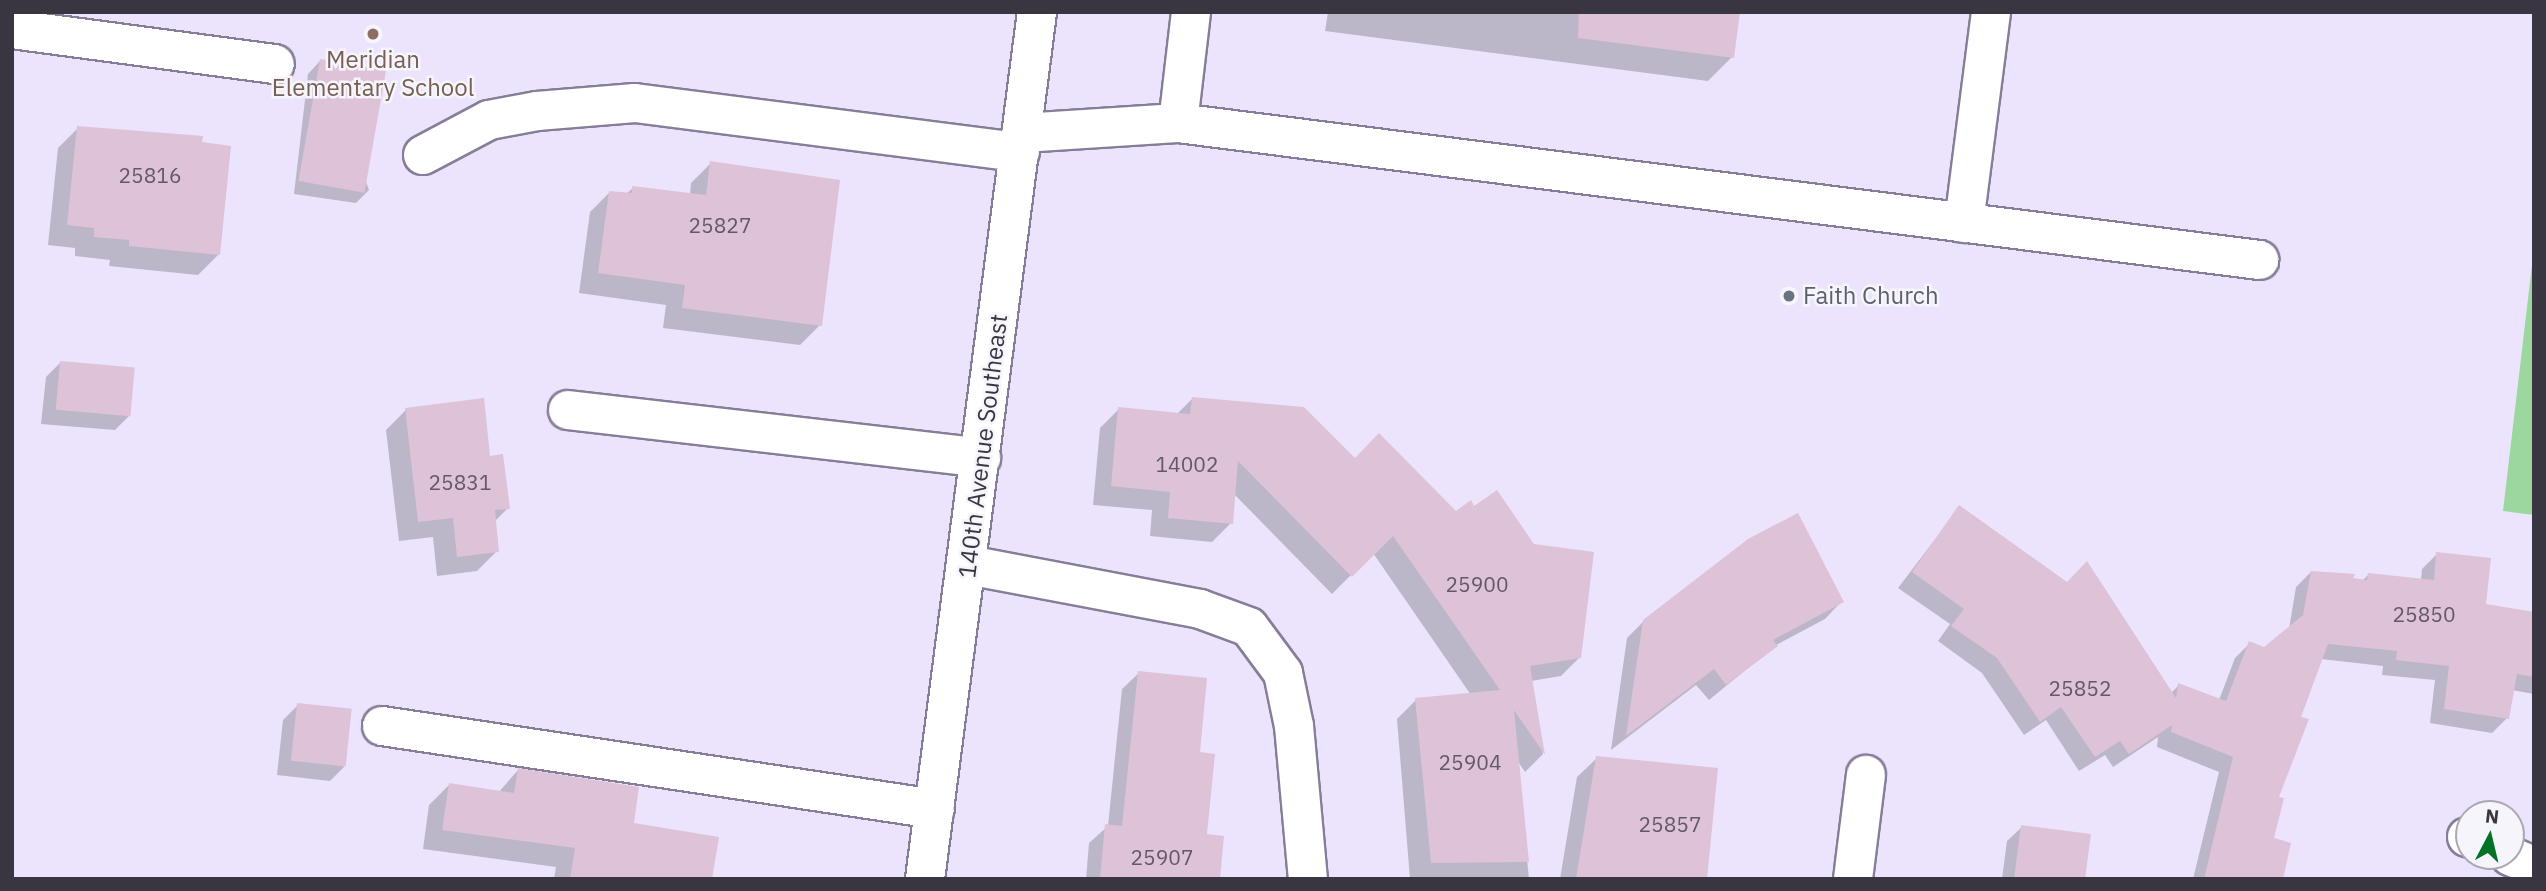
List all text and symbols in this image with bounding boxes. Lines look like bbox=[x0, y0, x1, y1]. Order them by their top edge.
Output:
marker: Meridian Elementary School bbox=[365, 26, 381, 42]
place label: Meridian Elementary School bbox=[272, 46, 474, 102]
house number: 25816 bbox=[119, 162, 181, 188]
house number: 25827 bbox=[689, 212, 751, 238]
place label: Faith Church bbox=[1803, 282, 1939, 310]
marker: Faith Church bbox=[1781, 288, 1797, 304]
street label: 140th Avenue Southeast bbox=[953, 312, 1013, 580]
house number: 14002 bbox=[1156, 451, 1218, 477]
house number: 25831 bbox=[429, 469, 491, 495]
house number: 25900 bbox=[1446, 571, 1508, 597]
house number: 25850 bbox=[2393, 601, 2455, 627]
house number: 25852 bbox=[2049, 675, 2111, 701]
house number: 25904 bbox=[1439, 749, 1501, 775]
north arrow bbox=[2455, 800, 2525, 870]
text: N bbox=[2484, 803, 2501, 829]
house number: 25857 bbox=[1639, 811, 1701, 837]
house number: 25907 bbox=[1131, 844, 1193, 870]

